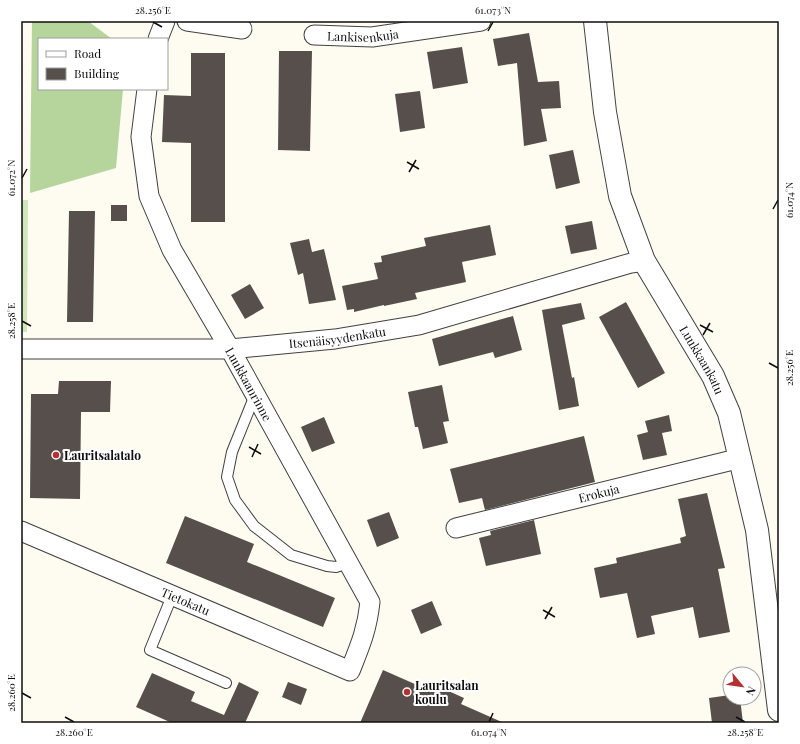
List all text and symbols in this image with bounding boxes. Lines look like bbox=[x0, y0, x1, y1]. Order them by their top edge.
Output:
text: 28.256°E bbox=[135, 3, 171, 17]
text: 61.073°N bbox=[475, 3, 511, 17]
street label: Lankisenkuja bbox=[327, 25, 400, 45]
legend bbox=[38, 38, 168, 90]
text: Road bbox=[74, 45, 101, 61]
text: Building bbox=[74, 65, 120, 81]
text: 61.072°N bbox=[4, 160, 18, 196]
text: 61.074°N bbox=[782, 182, 796, 218]
text: 28.258°E bbox=[4, 303, 18, 339]
street label: Itsenäisyydenkatu bbox=[288, 323, 387, 351]
street label: Luukkaankatu bbox=[677, 323, 728, 397]
street label: Luukkaanrinne bbox=[222, 344, 276, 424]
text: 28.256°E bbox=[782, 350, 796, 386]
place label: Lauritsalatalo bbox=[64, 447, 141, 463]
marker: Lauritsalatalo bbox=[51, 450, 61, 460]
street label: Erokuja bbox=[577, 480, 621, 506]
street label: Tietokatu bbox=[159, 584, 213, 619]
north arrow bbox=[722, 666, 762, 706]
text: 28.260°E bbox=[4, 674, 18, 712]
place label: Lauritsalan koulu bbox=[415, 677, 479, 707]
text: N bbox=[743, 684, 760, 698]
marker: Lauritsalan koulu bbox=[402, 687, 412, 697]
text: 28.260°E bbox=[55, 725, 93, 739]
text: 61.074°N bbox=[471, 725, 507, 739]
text: 28.258°E bbox=[727, 725, 763, 739]

